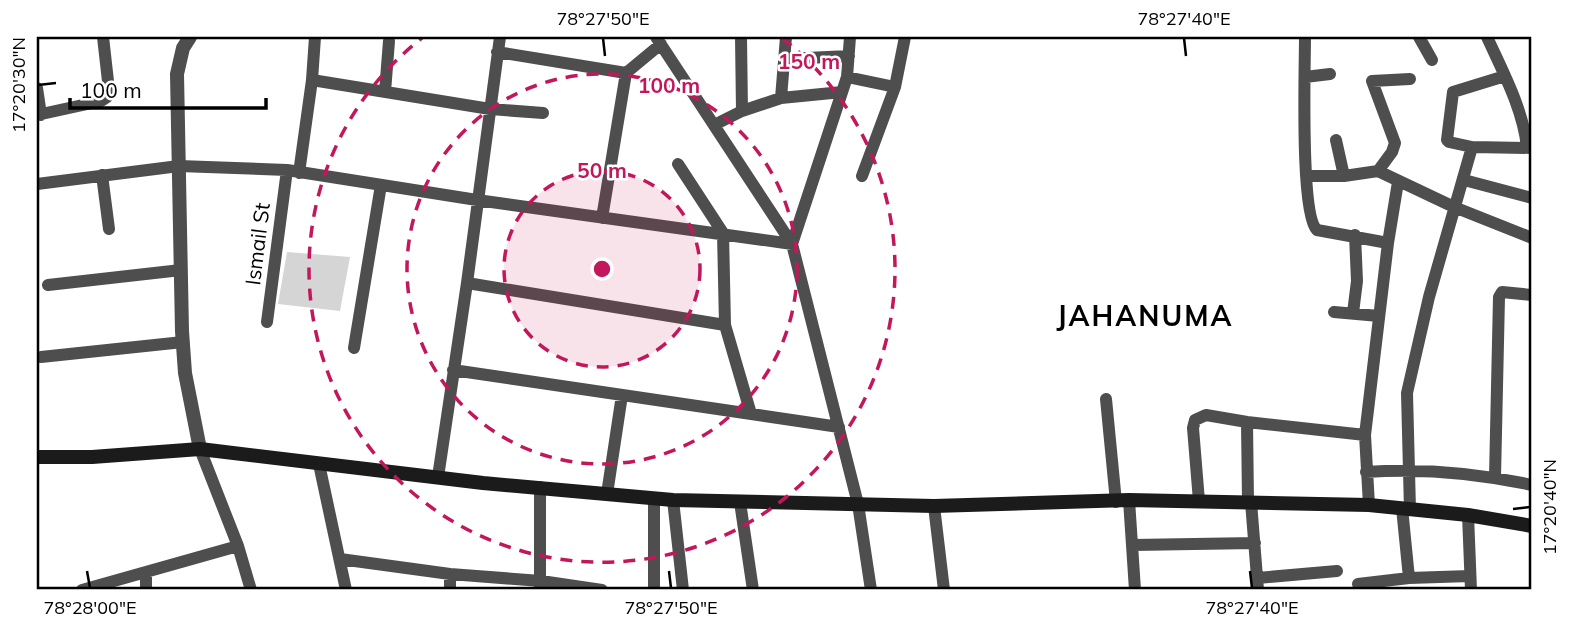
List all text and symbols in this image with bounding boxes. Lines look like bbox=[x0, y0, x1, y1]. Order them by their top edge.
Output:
text: 78°27'50"E bbox=[556, 7, 650, 30]
text: 78°27'40"E bbox=[1137, 7, 1231, 30]
text: 17°20'30"N bbox=[7, 37, 30, 133]
text: 150 m bbox=[778, 48, 840, 74]
scale bar bbox=[70, 66, 266, 110]
text: 100 m bbox=[638, 72, 700, 98]
text: 100 m bbox=[80, 77, 142, 103]
text: 50 m bbox=[577, 157, 627, 183]
street label: Ismail St bbox=[239, 201, 275, 287]
centre of rings bbox=[590, 257, 614, 281]
district label: JAHANUMA bbox=[1056, 298, 1234, 333]
text: 17°20'40"N bbox=[1538, 459, 1561, 555]
text: 78°28'00"E bbox=[43, 596, 137, 619]
text: 78°27'50"E bbox=[624, 596, 718, 619]
text: 78°27'40"E bbox=[1205, 596, 1299, 619]

